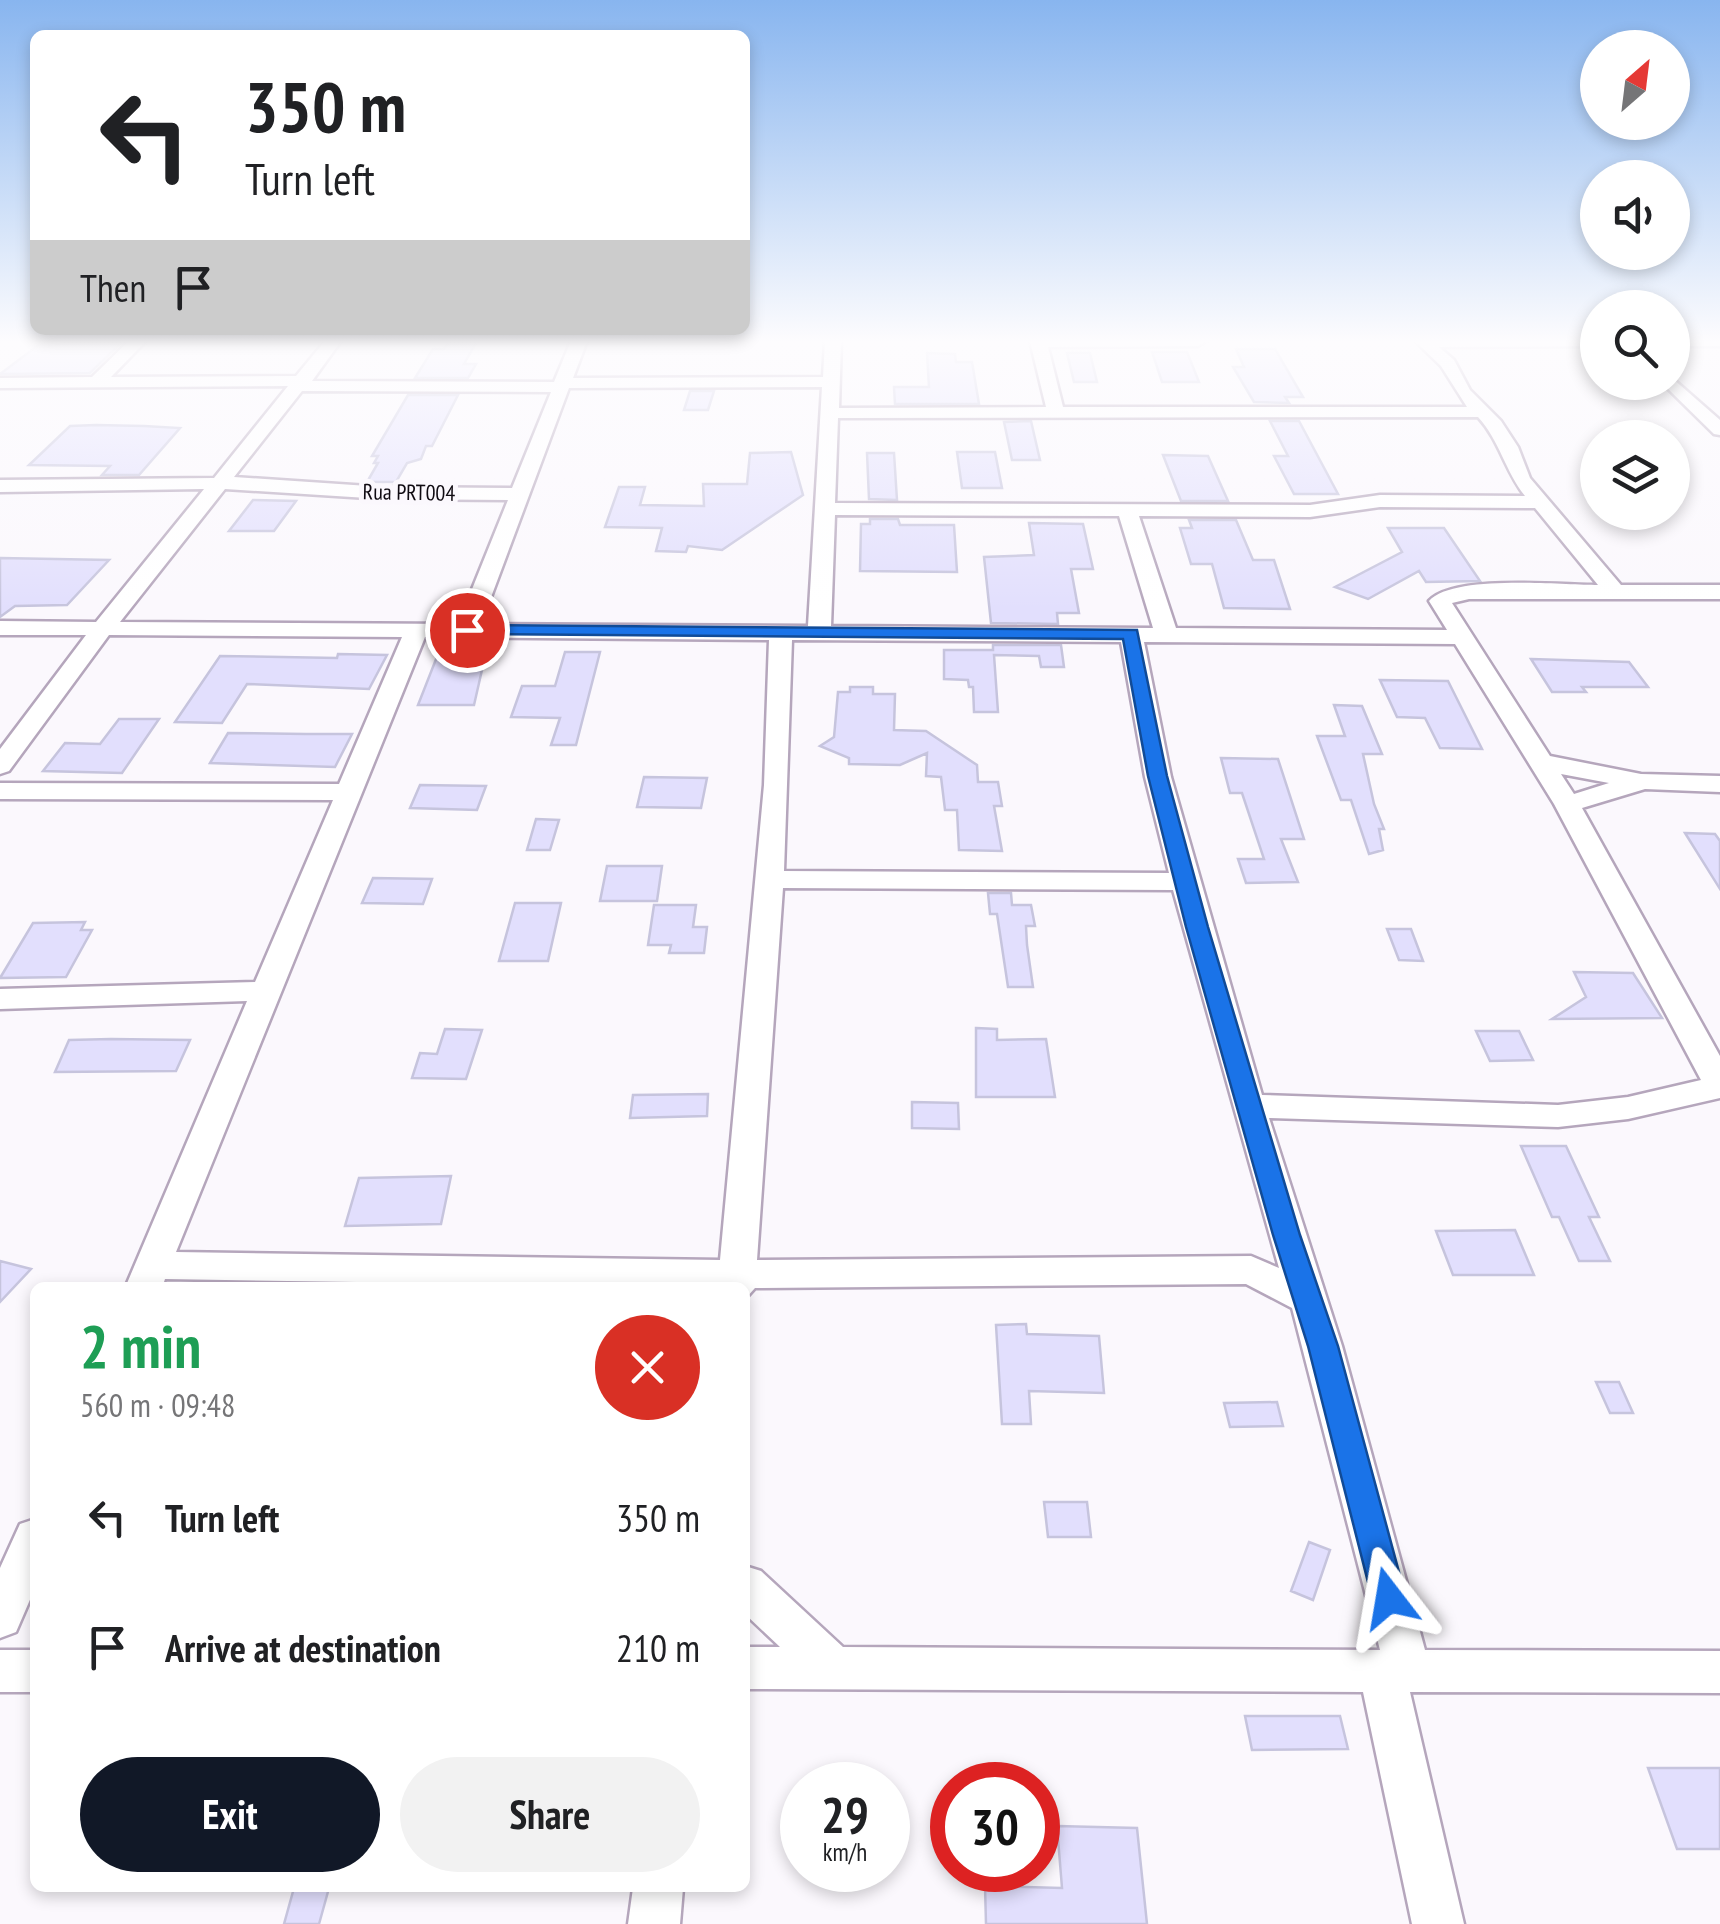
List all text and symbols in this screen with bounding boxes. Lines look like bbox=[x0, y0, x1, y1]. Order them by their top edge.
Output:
north arrow bbox=[1580, 30, 1690, 140]
map controls bbox=[1580, 30, 1690, 530]
text: 350 m bbox=[245, 61, 406, 151]
icon: left bbox=[80, 70, 210, 200]
text: Turn left bbox=[245, 149, 375, 207]
button: sound bbox=[1580, 160, 1690, 270]
icon: arrive bbox=[166, 260, 221, 315]
text: Then bbox=[80, 263, 146, 312]
button: search bbox=[1580, 290, 1690, 400]
button: layers bbox=[1580, 420, 1690, 530]
street label: Rua PRT004 bbox=[362, 477, 456, 507]
pin bbox=[425, 588, 510, 673]
icon: arrive bbox=[440, 603, 495, 658]
text: 2 min bbox=[80, 1307, 201, 1385]
button: close bbox=[595, 1315, 700, 1420]
text: 560 m · 09:48 bbox=[80, 1384, 235, 1426]
icon: left bbox=[80, 1490, 135, 1545]
text: Turn left bbox=[165, 1493, 279, 1542]
text: 350 m bbox=[616, 1493, 700, 1542]
position arrow bbox=[1337, 1546, 1441, 1650]
icon: arrive bbox=[80, 1620, 135, 1675]
text: Arrive at destination bbox=[165, 1623, 441, 1672]
text: 210 m bbox=[616, 1623, 700, 1672]
button: Exit bbox=[80, 1757, 380, 1872]
button: Share bbox=[400, 1757, 700, 1872]
speed limit sign: 30 bbox=[930, 1762, 1060, 1892]
text: 29 bbox=[821, 1782, 869, 1847]
text: km/h bbox=[823, 1836, 867, 1868]

